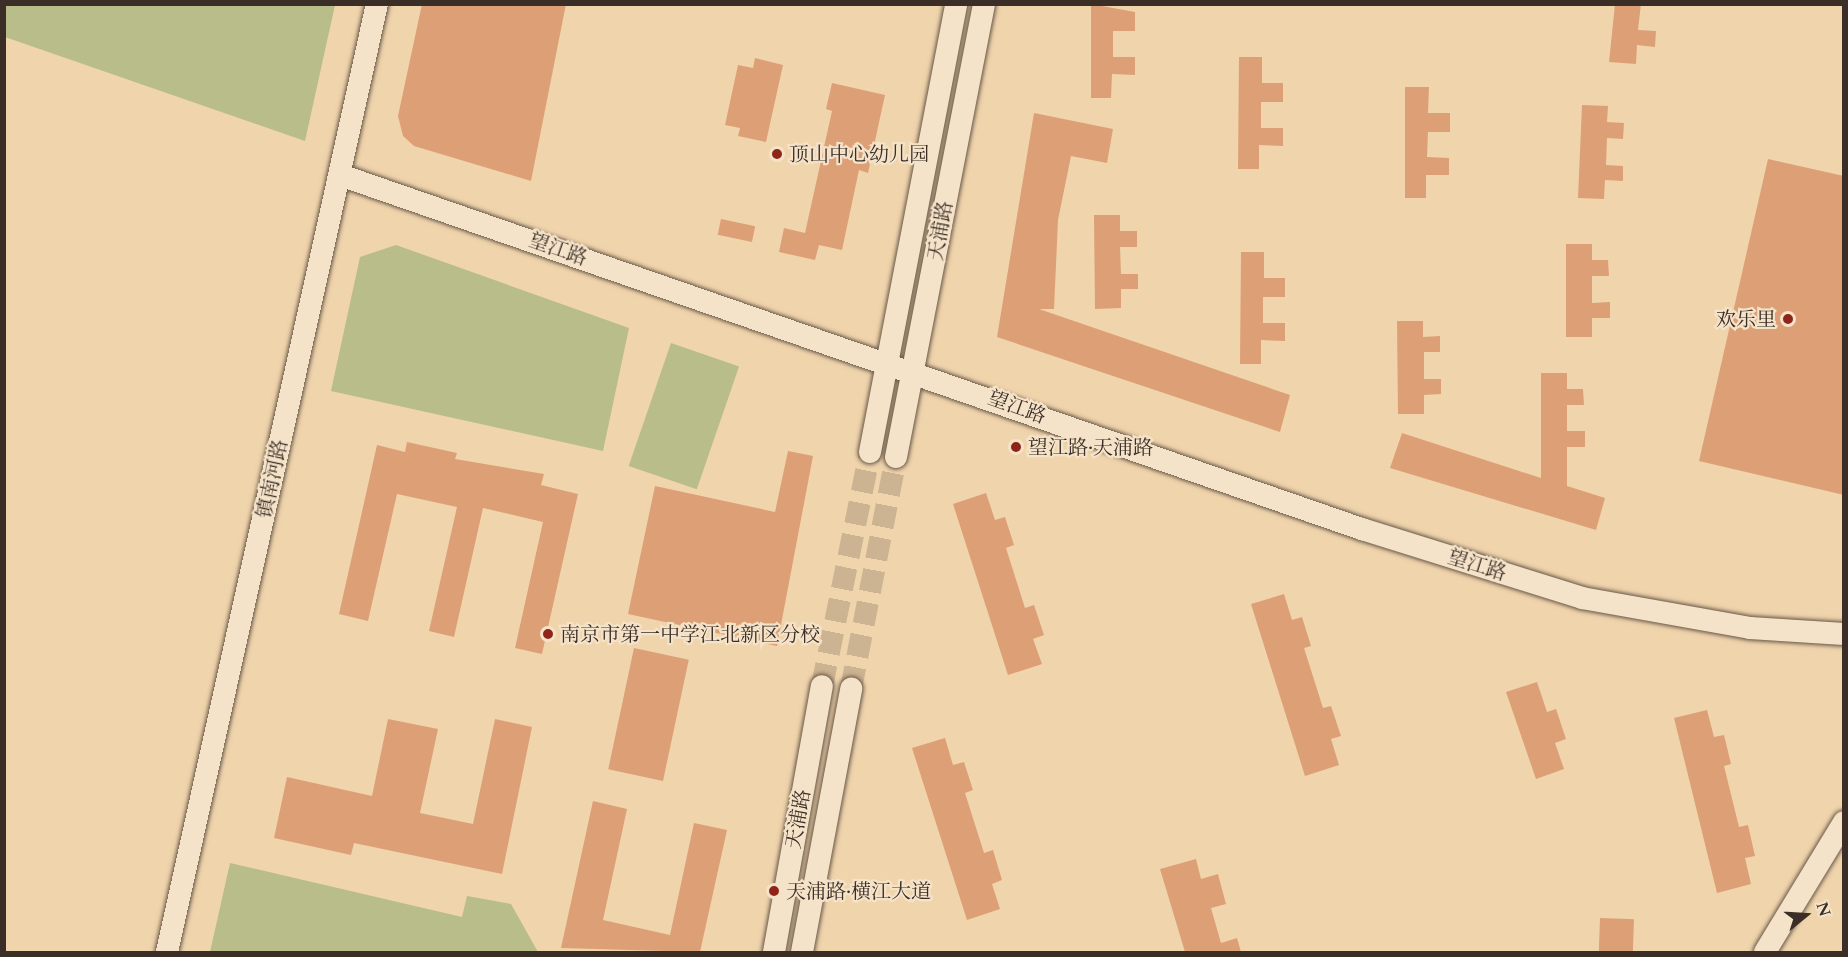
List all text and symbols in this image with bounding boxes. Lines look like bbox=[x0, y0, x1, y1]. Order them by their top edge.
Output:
place label: 顶山中心幼儿园 bbox=[789, 142, 929, 166]
marker: 顶山中心幼儿园 bbox=[770, 147, 784, 161]
street label: 天浦路 bbox=[923, 199, 957, 263]
street label: 望江路 bbox=[526, 228, 590, 270]
place label: 欢乐里 bbox=[1716, 307, 1776, 331]
marker: 欢乐里 bbox=[1781, 312, 1795, 326]
street label: 望江路 bbox=[985, 385, 1049, 429]
place label: 望江路·天浦路 bbox=[1028, 435, 1153, 459]
street label: 镇南河路 bbox=[252, 437, 292, 521]
marker: 望江路·天浦路 bbox=[1009, 440, 1023, 454]
street label: 望江路 bbox=[1445, 545, 1509, 585]
place label: 南京市第一中学江北新区分校 bbox=[560, 622, 820, 646]
marker: 南京市第一中学江北新区分校 bbox=[541, 627, 555, 641]
street label: 天浦路 bbox=[781, 787, 815, 851]
place label: 天浦路·横江大道 bbox=[786, 879, 931, 903]
marker: 天浦路·横江大道 bbox=[767, 884, 781, 898]
north arrow bbox=[1776, 885, 1836, 945]
text: N bbox=[1811, 899, 1836, 919]

